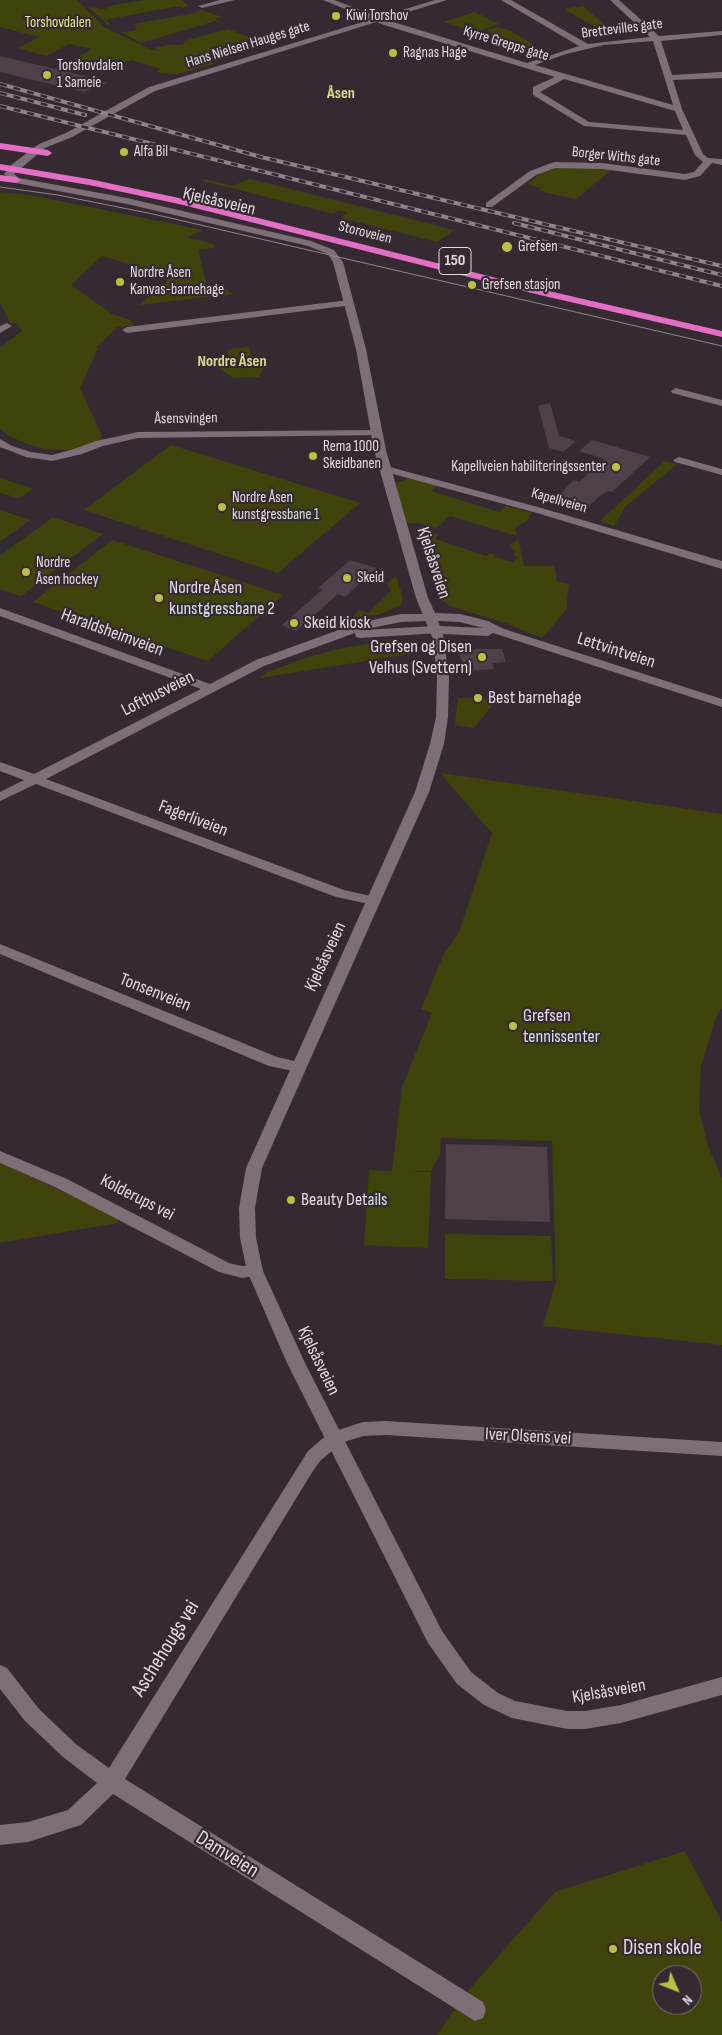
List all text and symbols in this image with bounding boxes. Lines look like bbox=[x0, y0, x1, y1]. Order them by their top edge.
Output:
place label: Kiwi Torshov bbox=[346, 7, 408, 25]
marker: Kiwi Torshov bbox=[330, 10, 342, 22]
park label: Torshovdalen bbox=[25, 14, 91, 32]
street label: Brettevilles gate bbox=[580, 15, 664, 43]
street label: Hans Nielsen Hauges gate bbox=[184, 18, 312, 72]
street label: Kyrre Grepps gate bbox=[461, 22, 551, 66]
place label: Ragnas Hage bbox=[403, 44, 467, 62]
marker: Ragnas Hage bbox=[387, 47, 399, 59]
place label: Torshovdalen 1 Sameie bbox=[57, 57, 123, 92]
marker: Torshovdalen 1 Sameie bbox=[41, 69, 53, 81]
district label: Åsen bbox=[327, 84, 355, 104]
place label: Alfa Bil bbox=[134, 143, 168, 161]
street label: Borger Withs gate bbox=[571, 143, 661, 171]
marker: Alfa Bil bbox=[118, 146, 130, 158]
street label: Kjelsåsveien bbox=[180, 183, 258, 221]
street label: Storoveien bbox=[337, 218, 393, 248]
place label: Grefsen bbox=[518, 238, 558, 256]
marker: Grefsen bbox=[500, 240, 514, 254]
road number: 150 bbox=[439, 248, 471, 274]
place label: Nordre Åsen Kanvas-barnehage bbox=[130, 264, 224, 299]
marker: Nordre Åsen Kanvas-barnehage bbox=[114, 276, 126, 288]
place label: Grefsen stasjon bbox=[482, 276, 561, 294]
marker: Grefsen stasjon bbox=[466, 279, 478, 291]
district label: Nordre Åsen bbox=[197, 352, 267, 372]
street label: Åsensvingen bbox=[154, 409, 218, 429]
place label: Rema 1000 Skeidbanen bbox=[323, 438, 381, 473]
marker: Rema 1000 Skeidbanen bbox=[307, 450, 319, 462]
place label: Kapellveien habiliteringssenter bbox=[451, 458, 606, 476]
marker: Kapellveien habiliteringssenter bbox=[610, 461, 622, 473]
street label: Kapellveien bbox=[529, 484, 589, 518]
place label: Nordre Åsen kunstgressbane 1 bbox=[232, 489, 319, 524]
marker: Nordre Åsen kunstgressbane 1 bbox=[216, 501, 228, 513]
street label: Kjelsåsveien bbox=[411, 524, 455, 602]
place label: Nordre Åsen hockey bbox=[36, 554, 99, 589]
marker: Nordre Åsen hockey bbox=[20, 566, 32, 578]
place label: Skeid bbox=[357, 569, 384, 587]
marker: Skeid bbox=[341, 572, 353, 584]
place label: Nordre Åsen kunstgressbane 2 bbox=[169, 577, 275, 620]
marker: Nordre Åsen kunstgressbane 2 bbox=[153, 592, 165, 604]
street label: Haraldsheimveien bbox=[58, 604, 166, 662]
place label: Skeid kiosk bbox=[304, 612, 370, 634]
marker: Skeid kiosk bbox=[288, 617, 300, 629]
street label: Lettvintveien bbox=[574, 628, 658, 674]
place label: Grefsen og Disen Velhus (Svettern) bbox=[369, 636, 472, 679]
marker: Grefsen og Disen Velhus (Svettern) bbox=[476, 651, 488, 663]
street label: Lofthusveien bbox=[118, 667, 198, 721]
place label: Best barnehage bbox=[488, 687, 582, 709]
marker: Best barnehage bbox=[472, 692, 484, 704]
street label: Fagerliveien bbox=[155, 796, 231, 842]
street label: Kjelsåsveien bbox=[301, 919, 351, 995]
street label: Tonsenveien bbox=[116, 969, 194, 1017]
place label: Grefsen tennissenter bbox=[523, 1005, 600, 1048]
marker: Grefsen tennissenter bbox=[507, 1020, 519, 1032]
street label: Kolderups vei bbox=[96, 1170, 178, 1226]
place label: Beauty Details bbox=[301, 1189, 388, 1211]
marker: Beauty Details bbox=[285, 1194, 297, 1206]
street label: Kjelsåsveien bbox=[292, 1323, 344, 1399]
street label: Iver Olsens vei bbox=[484, 1424, 572, 1450]
street label: Aschehougs vei bbox=[127, 1596, 205, 1702]
street label: Kjelsåsveien bbox=[571, 1675, 647, 1709]
street label: Damveien bbox=[191, 1826, 263, 1884]
place label: Disen skole bbox=[623, 1936, 702, 1962]
marker: Disen skole bbox=[607, 1943, 619, 1955]
north arrow bbox=[652, 1965, 702, 2015]
text: N bbox=[679, 1991, 696, 2009]

